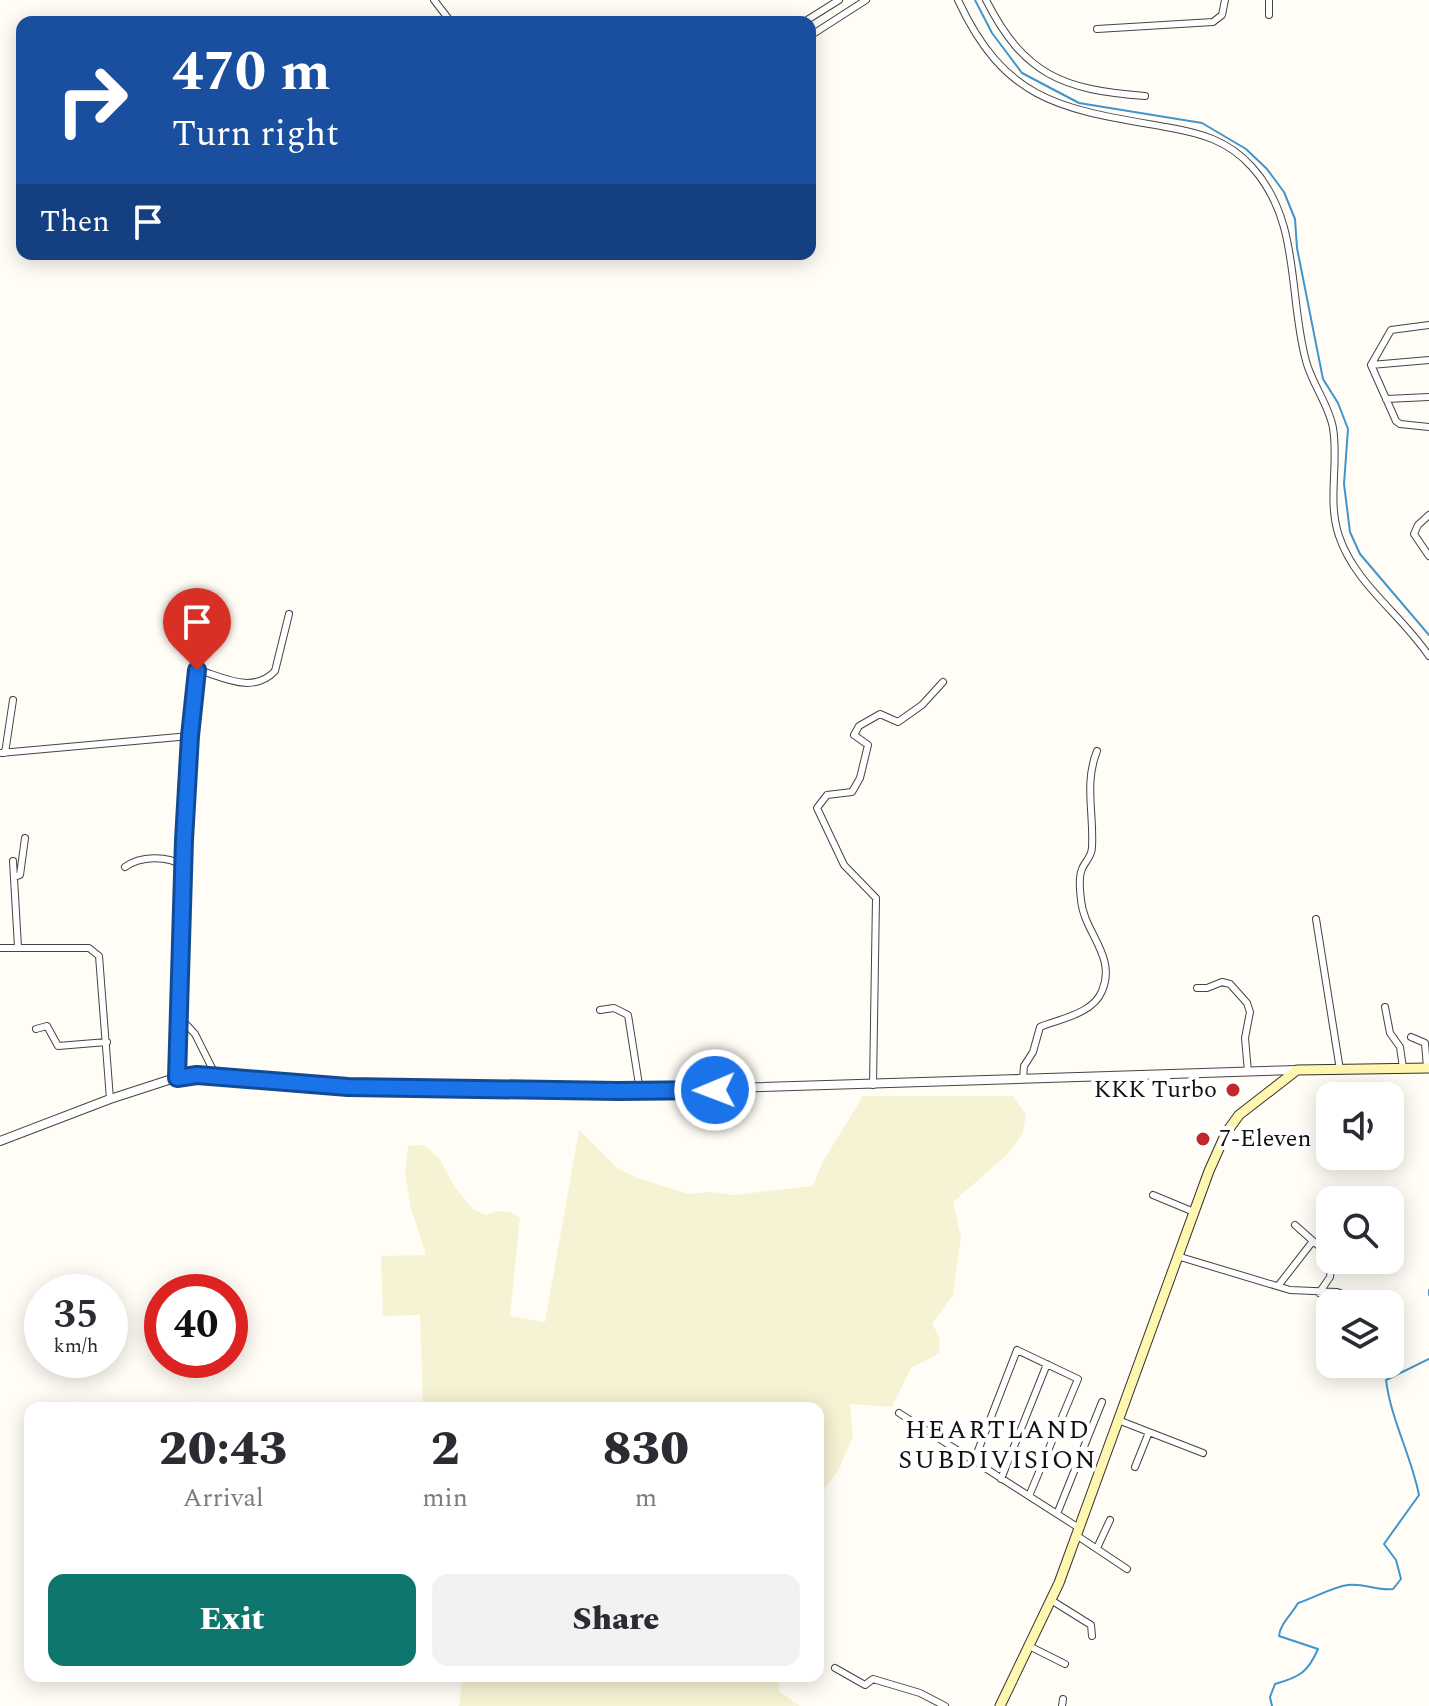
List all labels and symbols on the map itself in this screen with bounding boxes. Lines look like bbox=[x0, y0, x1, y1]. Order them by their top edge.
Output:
pin bbox=[163, 588, 231, 670]
position arrow bbox=[673, 1048, 757, 1132]
place label: KKK Turbo bbox=[1094, 1072, 1217, 1108]
marker: KKK Turbo bbox=[1224, 1081, 1242, 1099]
place label: 7-Eleven bbox=[1219, 1121, 1311, 1157]
marker: 7-Eleven bbox=[1194, 1130, 1212, 1148]
speed limit sign: 40 bbox=[144, 1274, 248, 1378]
district label: HEARTLAND SUBDIVISION bbox=[898, 1410, 1098, 1480]

